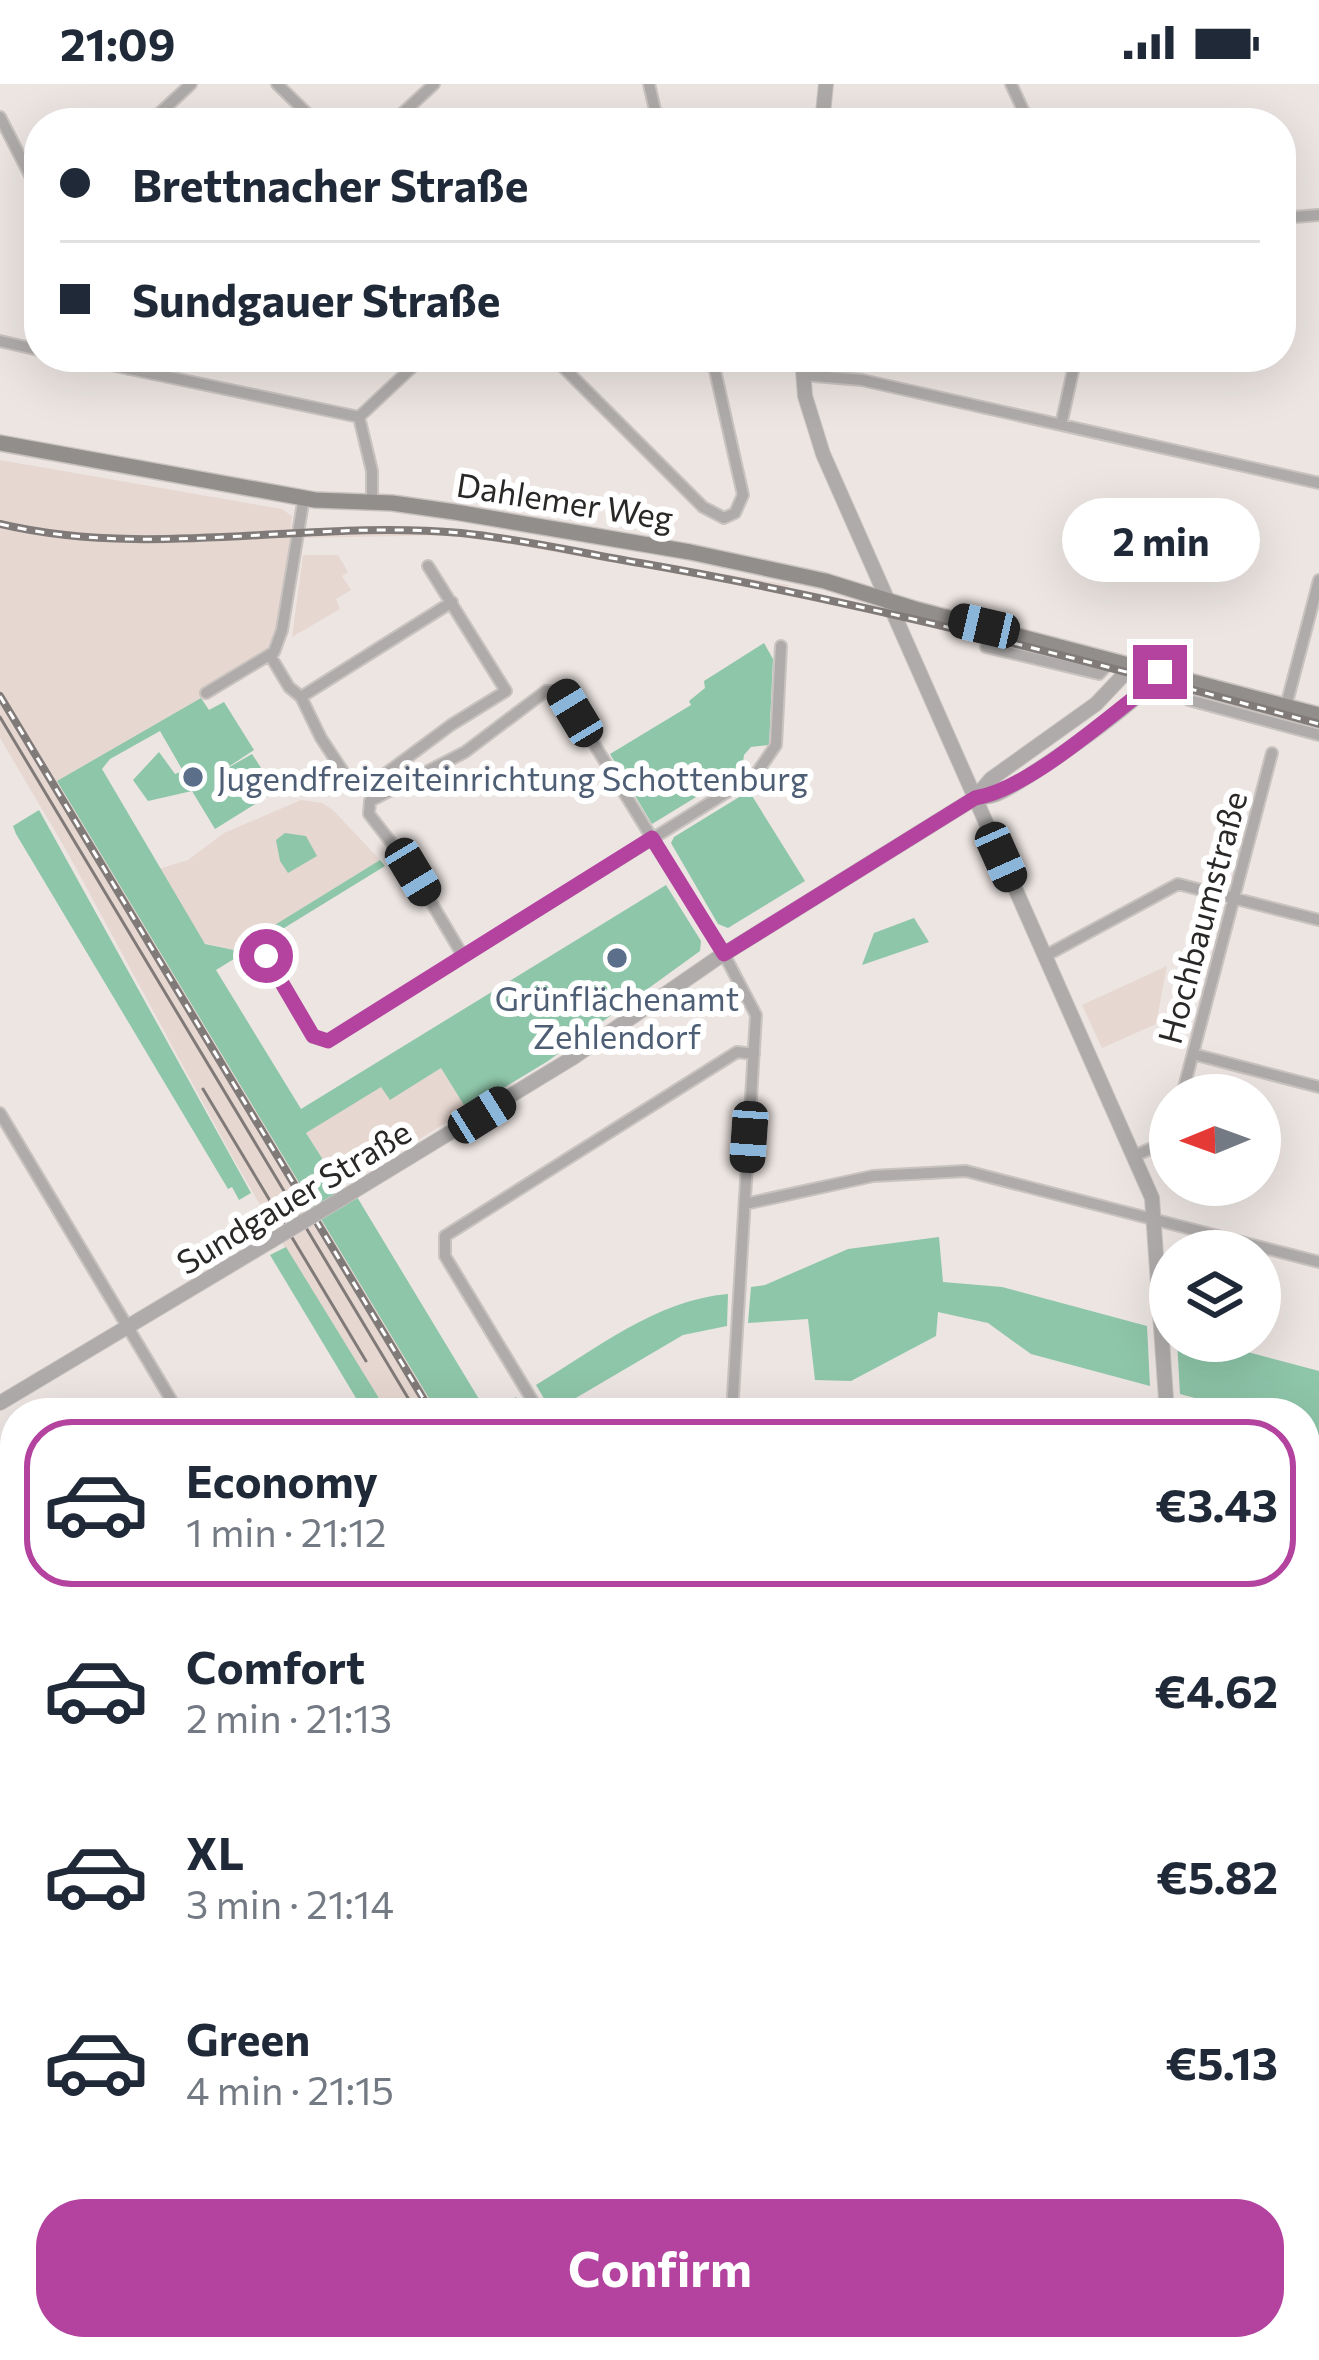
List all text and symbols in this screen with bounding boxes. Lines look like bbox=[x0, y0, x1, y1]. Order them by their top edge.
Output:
text: 21:09 bbox=[60, 15, 176, 70]
text: Brettnacher Straße bbox=[132, 156, 528, 211]
text: Sundgauer Straße bbox=[132, 271, 501, 326]
street label: Dahlemer Weg bbox=[454, 463, 676, 537]
callout: 2 min bbox=[1061, 498, 1259, 582]
text: 2 min bbox=[1112, 516, 1210, 564]
car bbox=[945, 600, 1023, 652]
route end bbox=[1133, 645, 1187, 699]
car bbox=[541, 673, 609, 753]
place label: Jugendfreizeiteinrichtung Schottenburg bbox=[217, 757, 808, 798]
marker: Jugendfreizeiteinrichtung Schottenburg bbox=[180, 764, 206, 790]
street label: Hochbaumstraße bbox=[1148, 786, 1254, 1048]
car bbox=[970, 817, 1032, 897]
car bbox=[379, 832, 447, 912]
route start bbox=[239, 929, 293, 983]
marker: Grünflächenamt Zehlendorf bbox=[604, 945, 630, 971]
place label: Grünflächenamt Zehlendorf bbox=[495, 977, 739, 1056]
north arrow bbox=[1149, 1074, 1281, 1206]
map controls bbox=[1149, 1074, 1281, 1362]
car bbox=[442, 1081, 522, 1149]
car bbox=[729, 1100, 769, 1174]
street label: Sundgauer Straße bbox=[168, 1110, 418, 1282]
button: layers bbox=[1149, 1230, 1281, 1362]
icon: car bbox=[42, 1449, 150, 1557]
text: Economy bbox=[186, 1452, 378, 1507]
text: €3.43 bbox=[1155, 1476, 1278, 1531]
text: 1 min · 21:12 bbox=[186, 1507, 386, 1555]
icon: car bbox=[42, 1635, 150, 1743]
text: Comfort bbox=[186, 1638, 365, 1693]
text: €4.62 bbox=[1155, 1662, 1278, 1717]
text: 2 min · 21:13 bbox=[186, 1693, 392, 1741]
icon: car bbox=[42, 1821, 150, 1929]
text: XL bbox=[186, 1824, 244, 1879]
text: €5.82 bbox=[1156, 1848, 1278, 1903]
text: 3 min · 21:14 bbox=[186, 1879, 394, 1927]
icon: car bbox=[42, 2007, 150, 2115]
text: Green bbox=[186, 2010, 310, 2065]
text: €5.13 bbox=[1166, 2034, 1278, 2089]
text: 4 min · 21:15 bbox=[186, 2065, 394, 2113]
button: Confirm bbox=[36, 2199, 1284, 2337]

